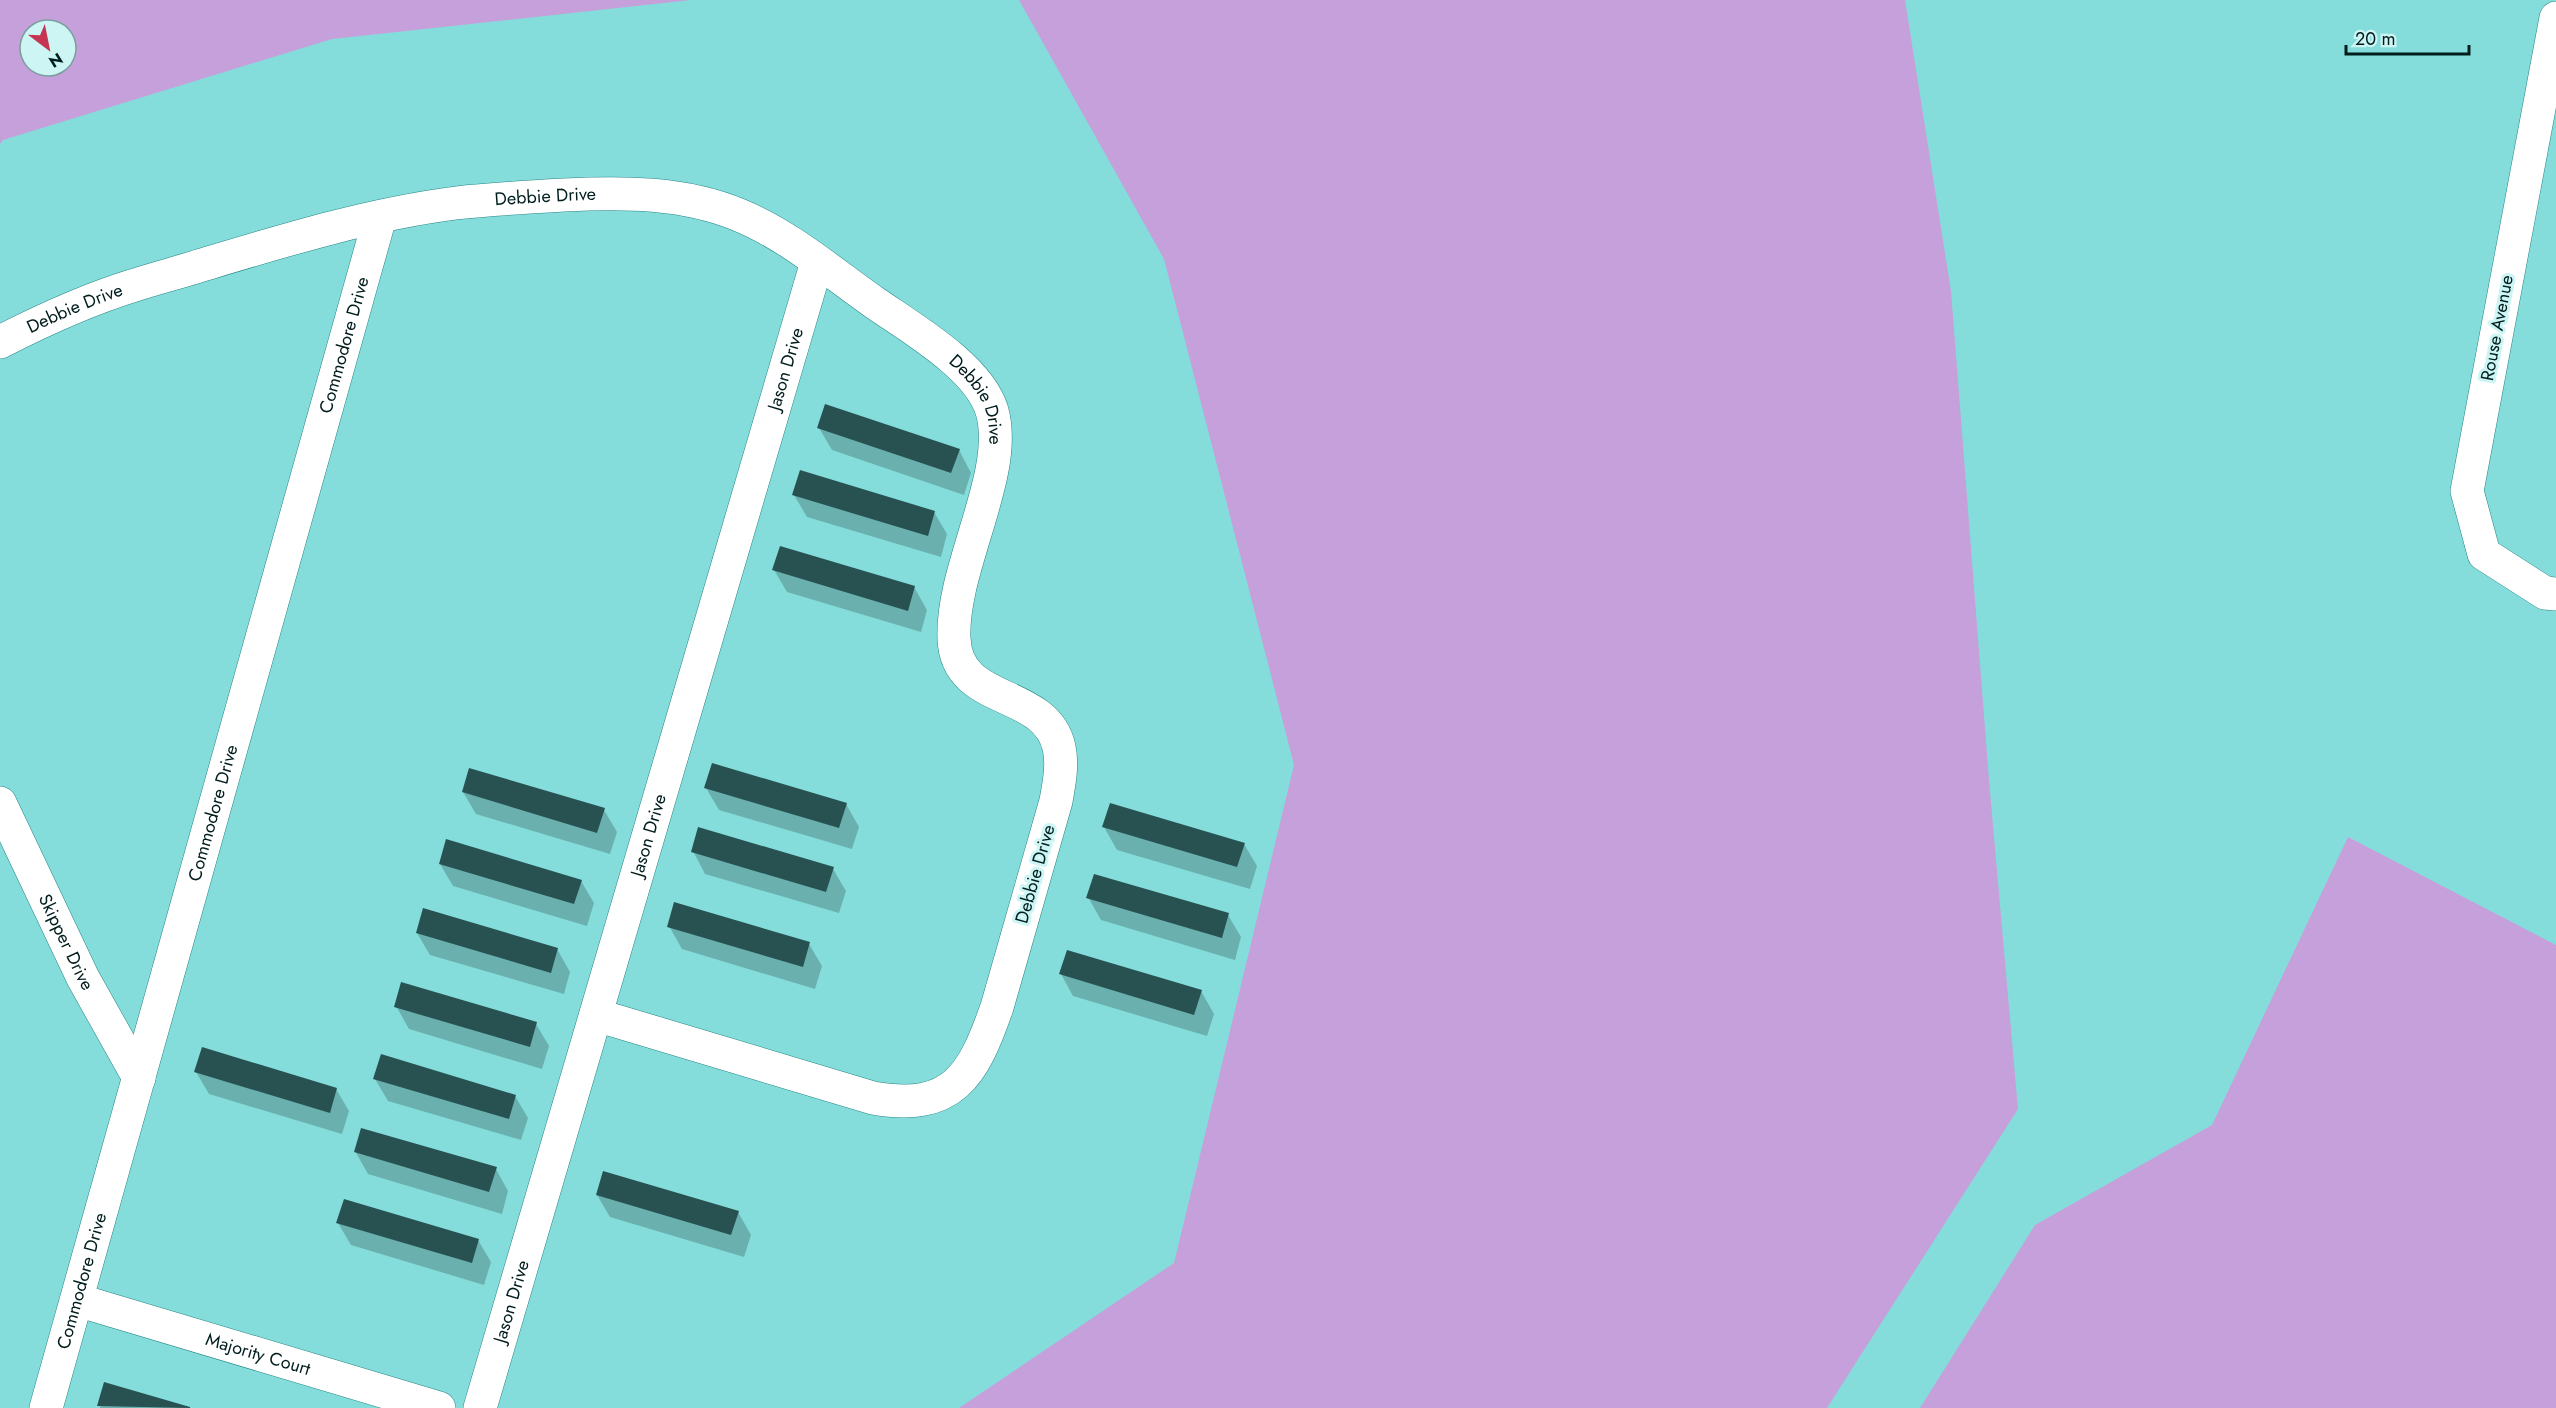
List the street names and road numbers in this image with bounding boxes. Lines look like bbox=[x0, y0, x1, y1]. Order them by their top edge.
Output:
street label: Debbie Drive bbox=[494, 181, 596, 212]
street label: Rouse Avenue bbox=[2474, 273, 2520, 383]
street label: Commodore Drive bbox=[313, 274, 376, 416]
street label: Debbie Drive bbox=[22, 277, 126, 340]
street label: Jason Drive bbox=[761, 325, 810, 415]
street label: Debbie Drive bbox=[943, 348, 1008, 445]
street label: Commodore Drive bbox=[181, 742, 244, 884]
street label: Jason Drive bbox=[623, 791, 673, 882]
street label: Debbie Drive bbox=[1009, 822, 1061, 926]
street label: Skipper Drive bbox=[32, 890, 100, 995]
street label: Commodore Drive bbox=[50, 1210, 113, 1352]
street label: Jason Drive bbox=[486, 1257, 536, 1348]
street label: Majority Court bbox=[203, 1326, 314, 1382]

